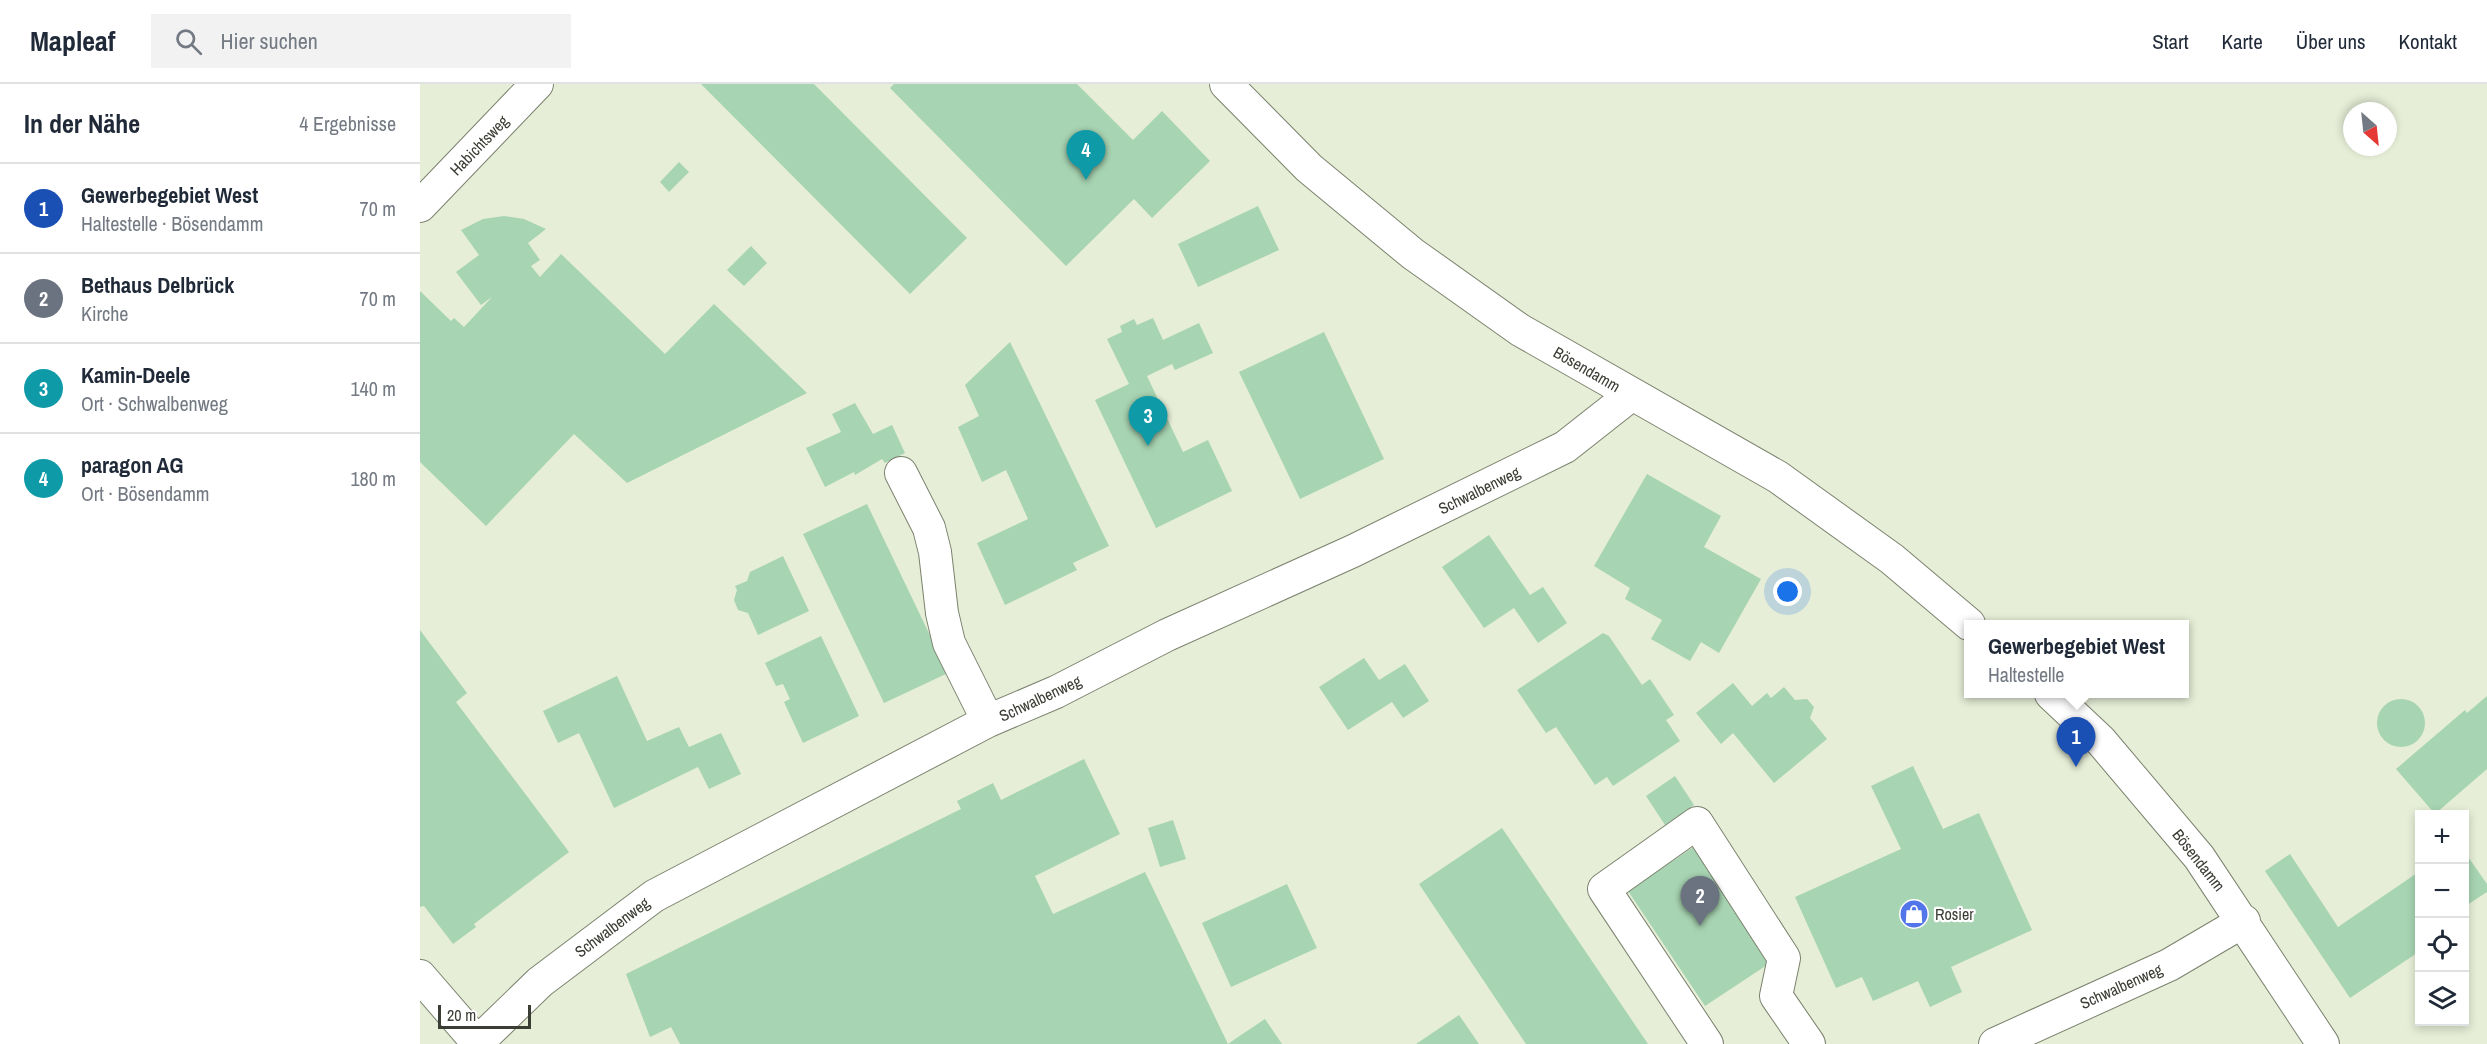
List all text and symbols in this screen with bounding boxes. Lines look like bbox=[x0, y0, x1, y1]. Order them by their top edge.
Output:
search box bbox=[151, 14, 571, 68]
text: Mapleaf bbox=[30, 22, 115, 60]
icon: search bbox=[172, 25, 205, 58]
text: Hier suchen bbox=[220, 26, 318, 56]
text: Start bbox=[2152, 27, 2189, 56]
text: Karte bbox=[2222, 27, 2263, 56]
text: Über uns bbox=[2296, 27, 2366, 56]
text: Kontakt bbox=[2399, 27, 2457, 56]
north arrow bbox=[2343, 102, 2397, 156]
text: In der Nähe bbox=[24, 106, 140, 141]
text: 4 Ergebnisse bbox=[299, 110, 396, 137]
street label: Habichtsweg bbox=[445, 110, 514, 180]
pin: 4 bbox=[1066, 130, 1106, 180]
text: Gewerbegebiet West bbox=[81, 180, 258, 210]
text: 1 bbox=[39, 195, 48, 222]
text: 70 m bbox=[360, 195, 396, 222]
text: Haltestelle · Bösendamm bbox=[81, 210, 263, 237]
text: Bethaus Delbrück bbox=[81, 270, 234, 300]
text: 2 bbox=[39, 285, 48, 312]
text: 70 m bbox=[360, 285, 396, 312]
text: Kirche bbox=[81, 300, 128, 327]
street label: Bösendamm bbox=[1550, 341, 1624, 397]
text: Kamin-Deele bbox=[81, 360, 190, 390]
text: 3 bbox=[39, 375, 48, 402]
text: 140 m bbox=[350, 375, 396, 402]
text: Ort · Schwalbenweg bbox=[81, 390, 228, 417]
pin: 3 bbox=[1128, 396, 1168, 446]
text: paragon AG bbox=[81, 450, 184, 480]
street label: Schwalbenweg bbox=[1435, 460, 1524, 519]
text: 4 bbox=[39, 465, 48, 492]
text: 180 m bbox=[350, 465, 396, 492]
text: Ort · Bösendamm bbox=[81, 480, 210, 507]
your location bbox=[1773, 577, 1802, 606]
popup bbox=[1964, 620, 2189, 698]
text: Gewerbegebiet West bbox=[1988, 631, 2165, 661]
text: Haltestelle bbox=[1988, 661, 2064, 688]
street label: Schwalbenweg bbox=[995, 669, 1085, 727]
pin: 1 bbox=[2056, 718, 2096, 767]
map controls bbox=[2415, 810, 2469, 1026]
button: + bbox=[2415, 810, 2469, 864]
street label: Bösendamm bbox=[2168, 824, 2230, 896]
button: − bbox=[2415, 864, 2469, 918]
pin: 2 bbox=[1680, 876, 1720, 926]
street label: Schwalbenweg bbox=[570, 891, 654, 962]
shop icon: Rosier bbox=[1898, 898, 1930, 930]
place label: Rosier bbox=[1935, 903, 1974, 925]
button: locate bbox=[2415, 918, 2469, 972]
street label: Schwalbenweg bbox=[2076, 958, 2166, 1014]
button: layers bbox=[2415, 972, 2469, 1026]
scale bar bbox=[438, 1002, 531, 1030]
text: 20 m bbox=[447, 1004, 476, 1026]

